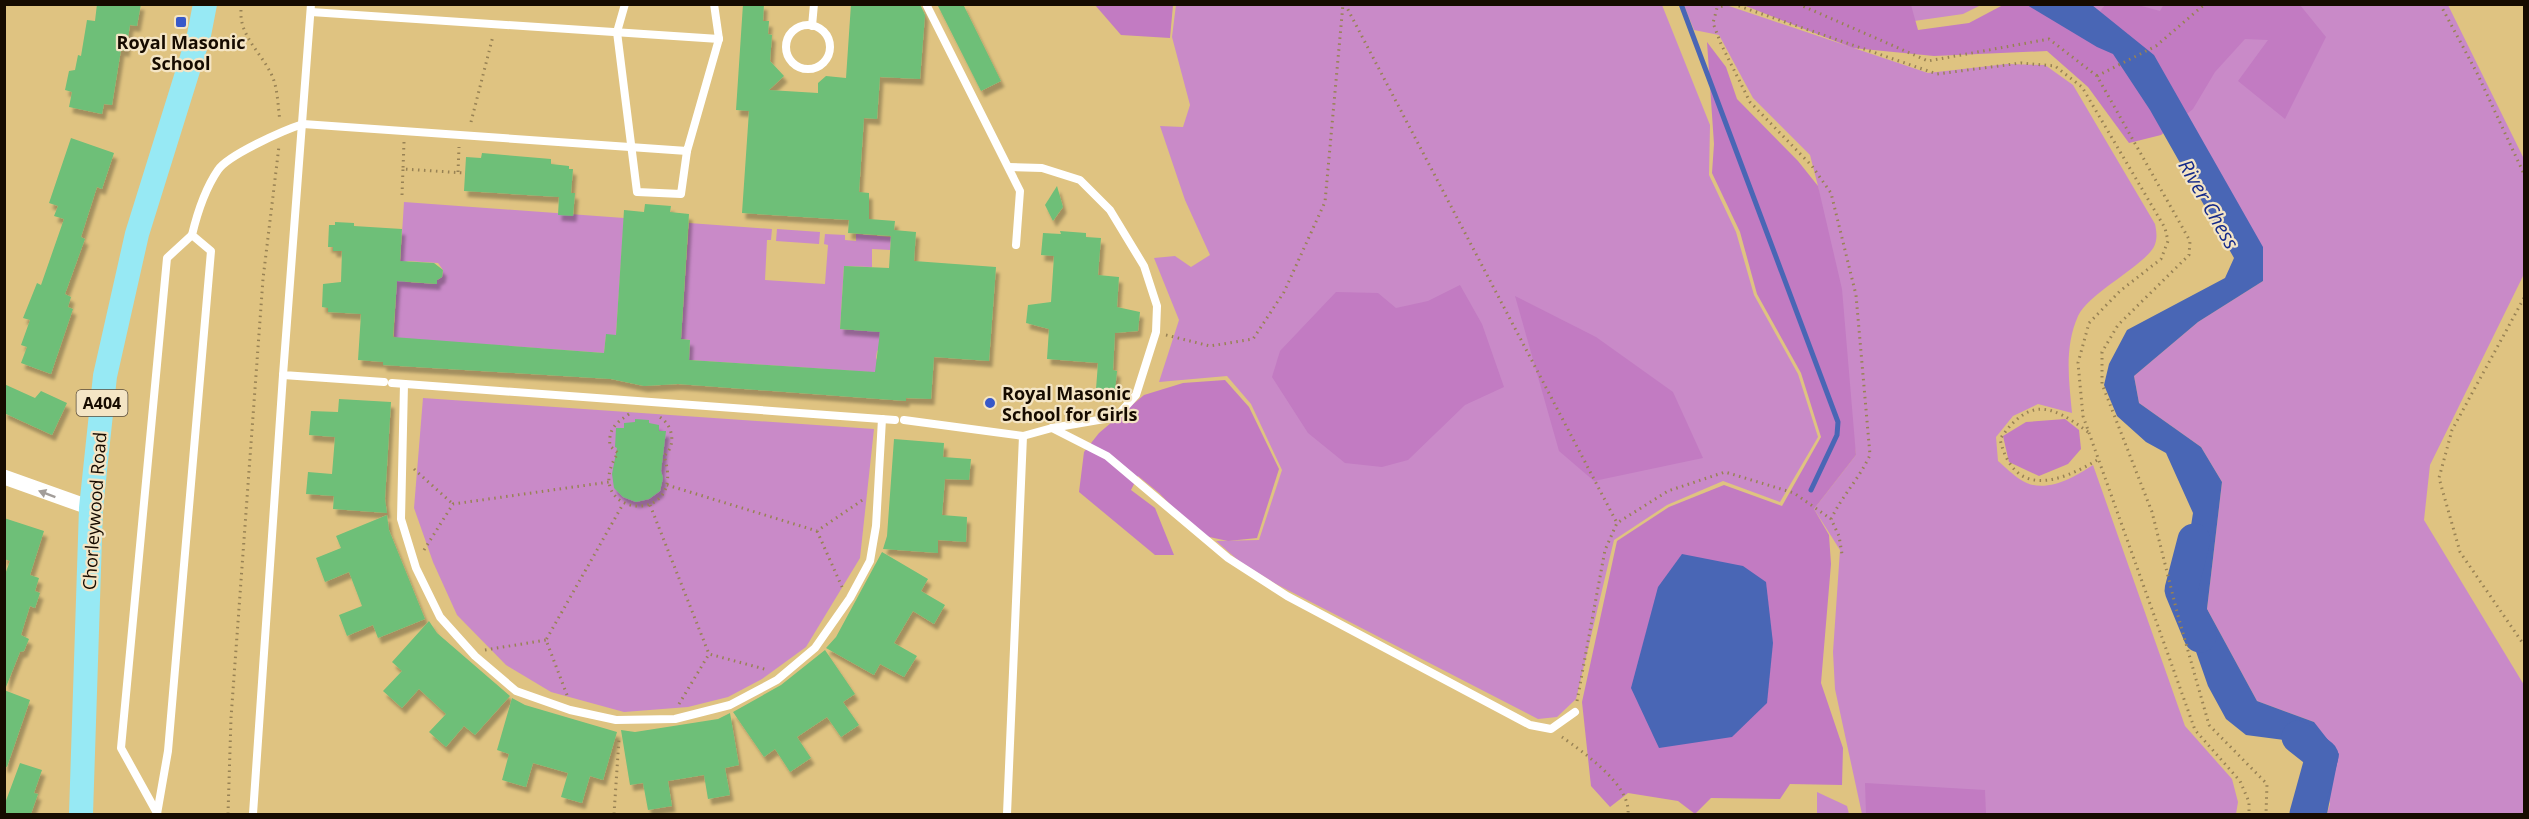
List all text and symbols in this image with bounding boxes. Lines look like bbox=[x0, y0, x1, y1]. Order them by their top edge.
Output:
marker: Royal Masonic School bbox=[174, 15, 188, 29]
place label: Royal Masonic School bbox=[117, 30, 245, 75]
water label: River Chess bbox=[2172, 154, 2246, 254]
place label: Royal Masonic School for Girls bbox=[1002, 381, 1138, 426]
road number: A404 bbox=[76, 390, 128, 416]
marker: Royal Masonic School for Girls bbox=[983, 396, 997, 410]
street label: Chorleywood Road bbox=[77, 431, 111, 591]
one-way arrow bbox=[38, 489, 56, 499]

